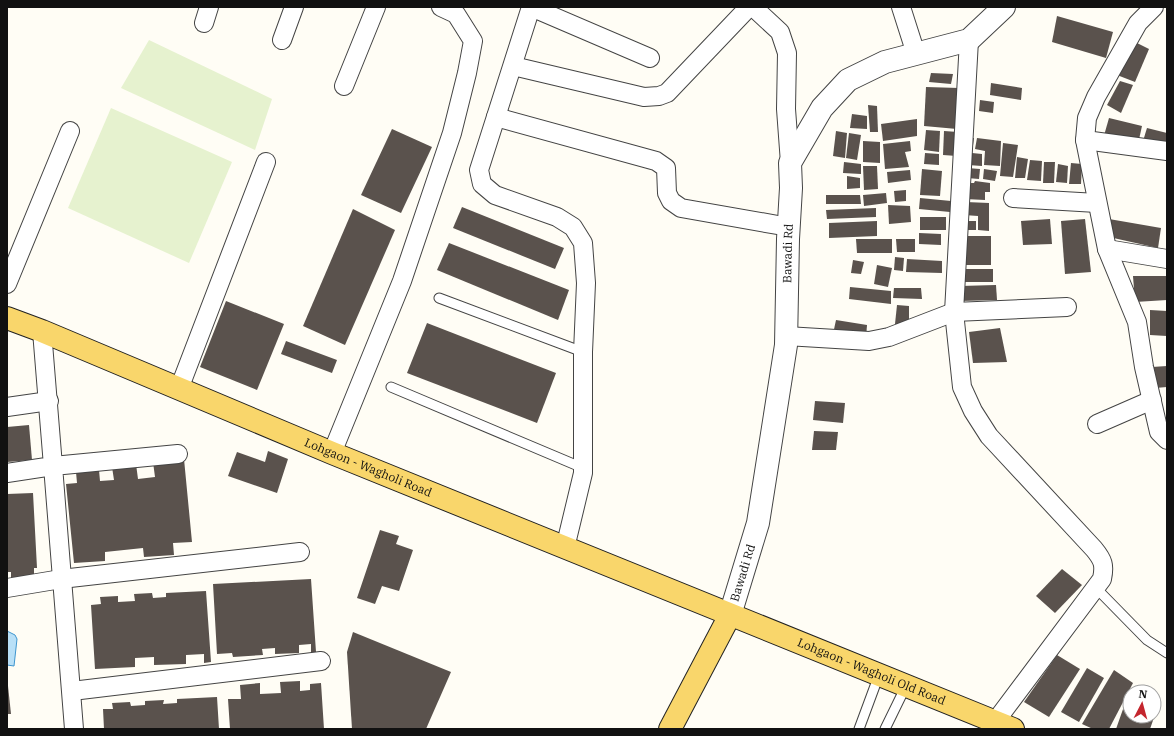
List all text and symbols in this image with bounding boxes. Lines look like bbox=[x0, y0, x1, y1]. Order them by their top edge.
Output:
street label: Bawadi Rd bbox=[779, 223, 796, 283]
street label: Lohgaon - Wagholi Road bbox=[302, 434, 434, 500]
street label: Bawadi Rd bbox=[727, 542, 758, 603]
street label: Lohgaon - Wagholi Old Road bbox=[795, 634, 948, 708]
north arrow bbox=[1122, 684, 1162, 724]
text: N bbox=[1138, 687, 1148, 702]

